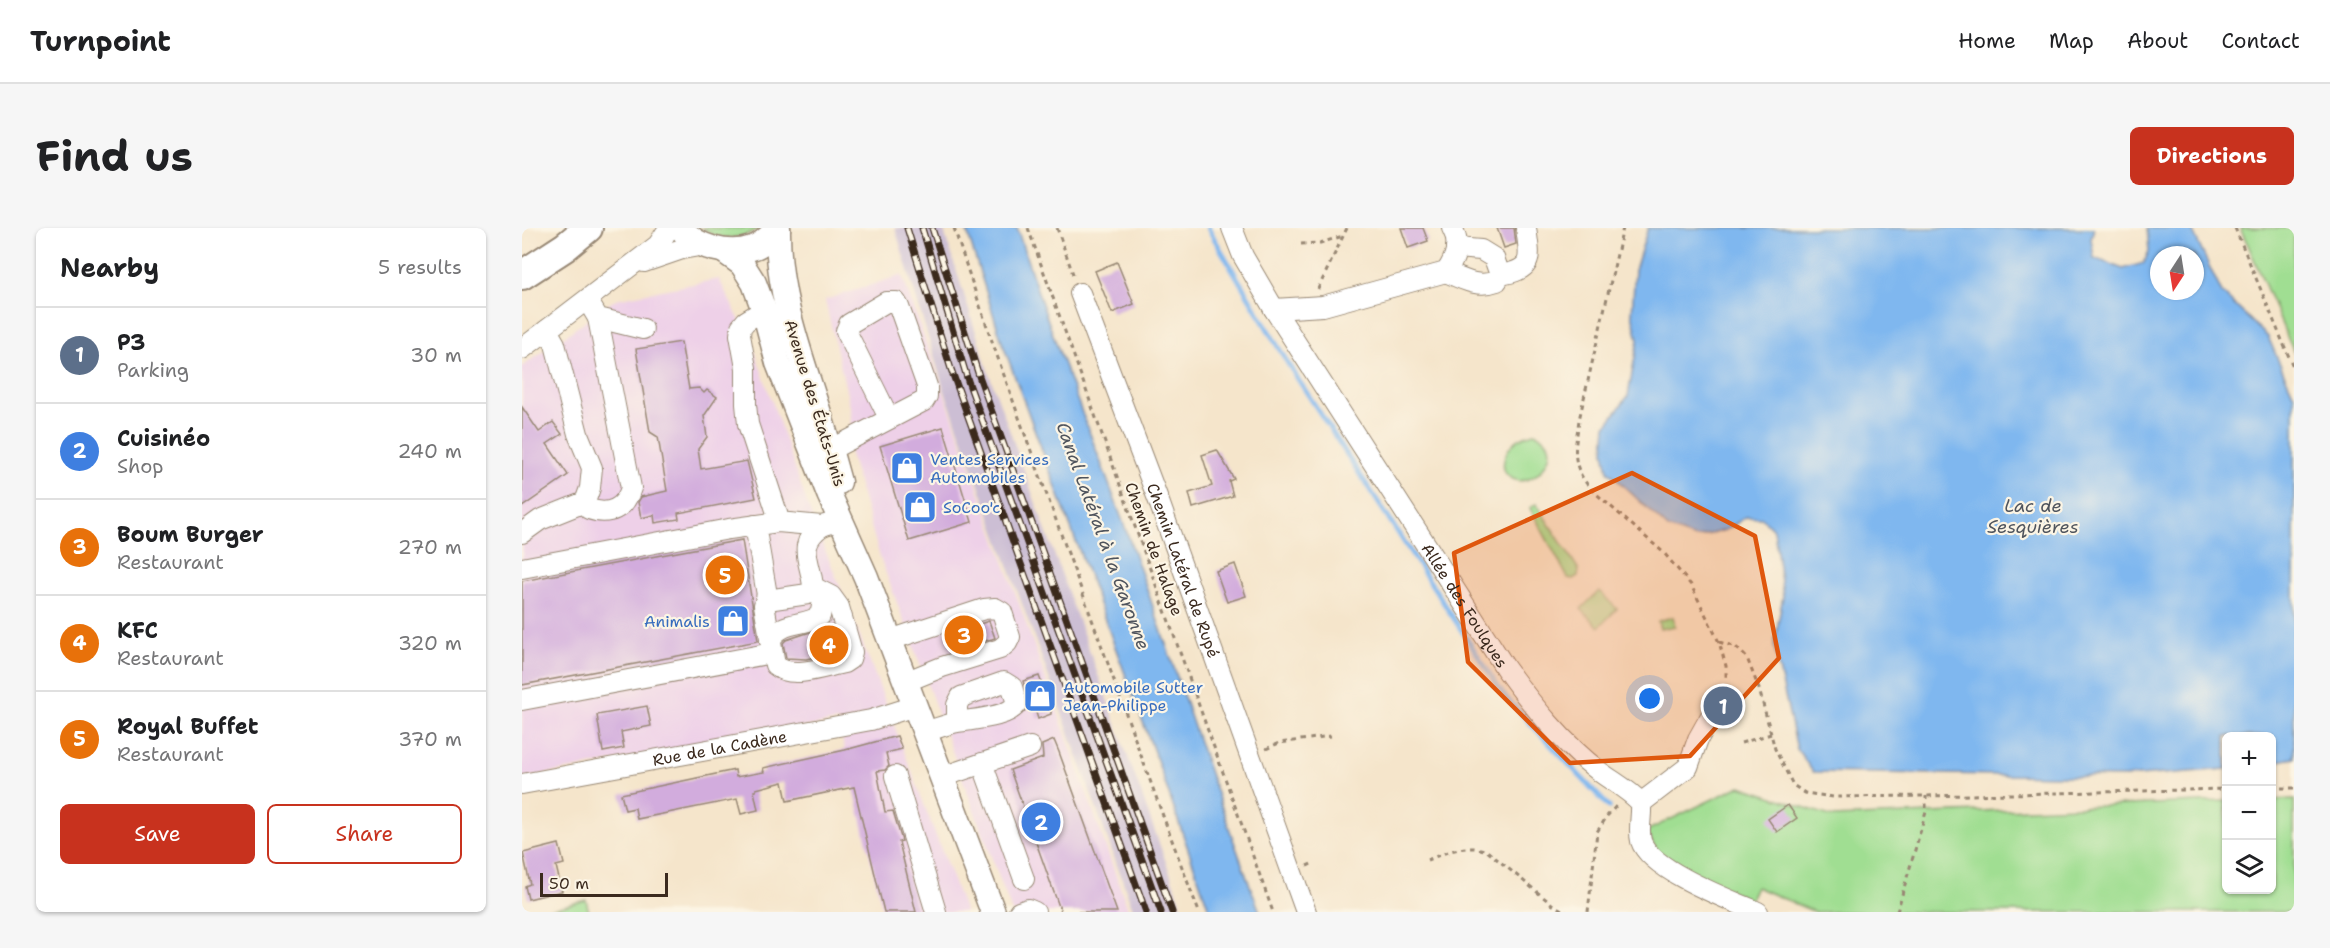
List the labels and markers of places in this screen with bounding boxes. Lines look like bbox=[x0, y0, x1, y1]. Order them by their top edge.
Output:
place label: Ventes Services Automobiles bbox=[930, 449, 1049, 488]
shop icon: Ventes Services Automobiles bbox=[889, 450, 925, 486]
shop icon: SoCoo'c bbox=[902, 489, 938, 525]
place label: SoCoo'c bbox=[943, 497, 1000, 518]
pin: 5 bbox=[706, 552, 744, 598]
shop icon: Animalis bbox=[715, 603, 751, 639]
place label: Animalis bbox=[644, 611, 710, 632]
pin: 3 bbox=[944, 612, 984, 658]
pin: 4 bbox=[810, 622, 848, 668]
place label: Automobile Sutter Jean-Philippe bbox=[1063, 677, 1203, 716]
shop icon: Automobile Sutter Jean-Philippe bbox=[1022, 678, 1058, 714]
pin: 1 bbox=[1704, 684, 1742, 728]
pin: 2 bbox=[1022, 800, 1060, 844]

